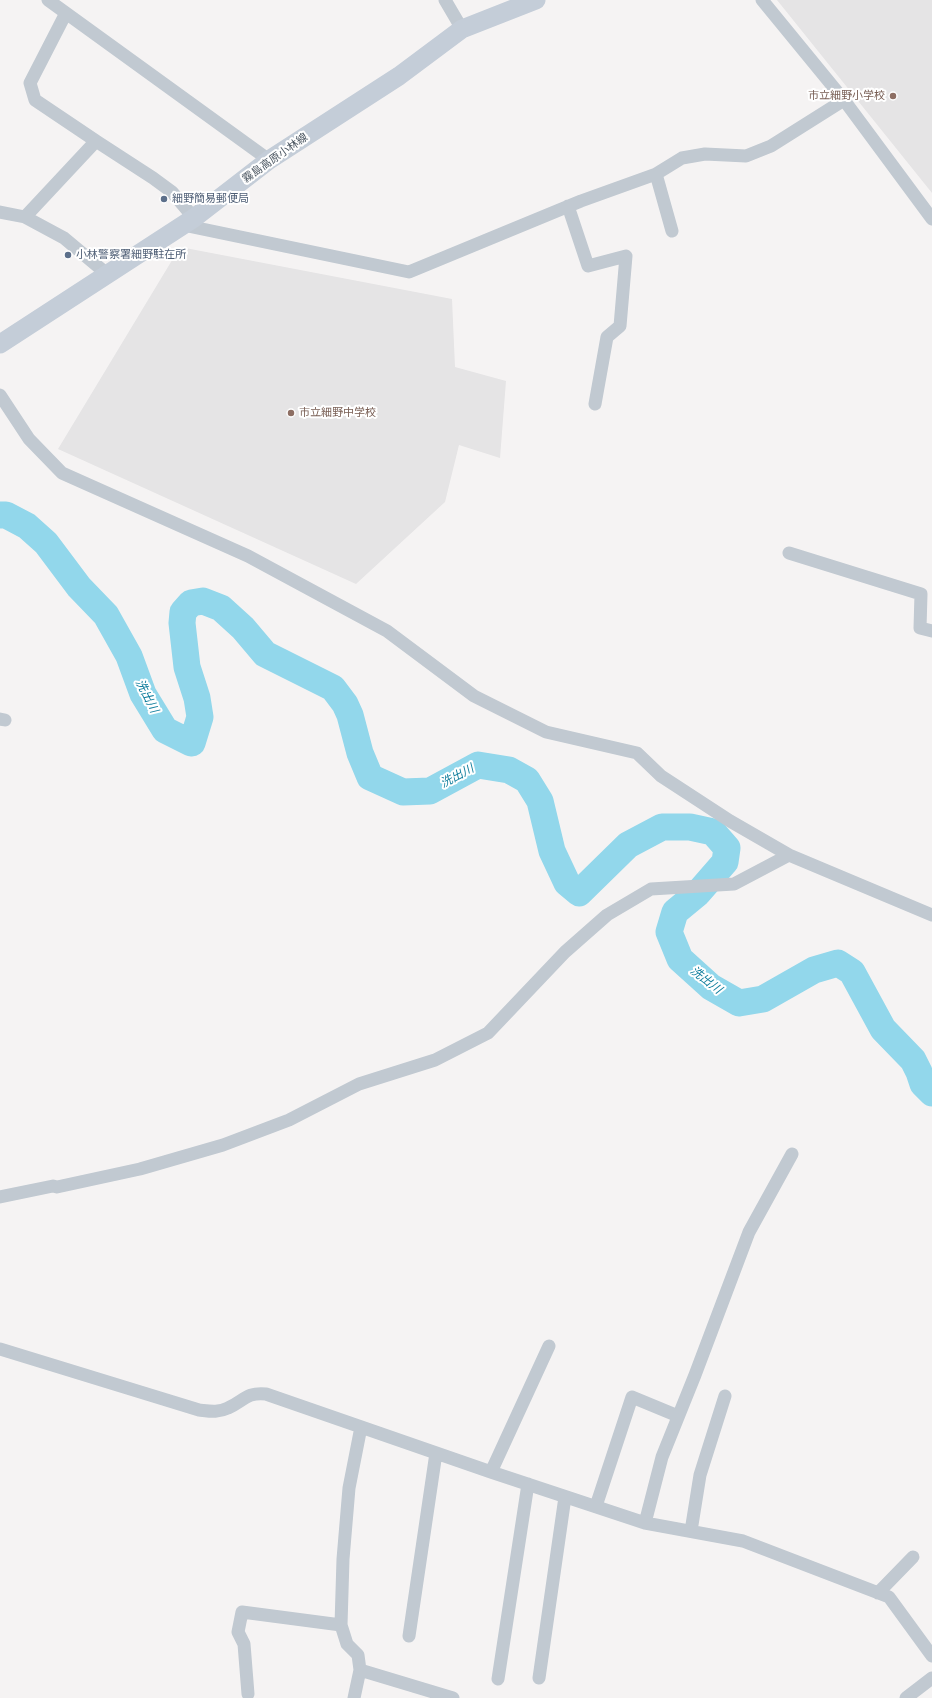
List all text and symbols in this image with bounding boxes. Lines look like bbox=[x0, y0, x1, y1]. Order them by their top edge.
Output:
place label: 市立細野小学校 bbox=[808, 89, 885, 103]
marker: 市立細野小学校 bbox=[888, 91, 898, 101]
street label: 霧島高原小林線 bbox=[240, 131, 310, 185]
place label: 細野簡易郵便局 bbox=[172, 192, 249, 206]
marker: 細野簡易郵便局 bbox=[159, 194, 169, 204]
place label: 小林警察署細野駐在所 bbox=[76, 248, 186, 262]
marker: 小林警察署細野駐在所 bbox=[63, 250, 73, 260]
place label: 市立細野中学校 bbox=[299, 406, 376, 420]
marker: 市立細野中学校 bbox=[286, 408, 296, 418]
water label: 洗出川 bbox=[132, 677, 162, 715]
water label: 洗出川 bbox=[438, 761, 476, 791]
water label: 洗出川 bbox=[687, 963, 725, 997]

